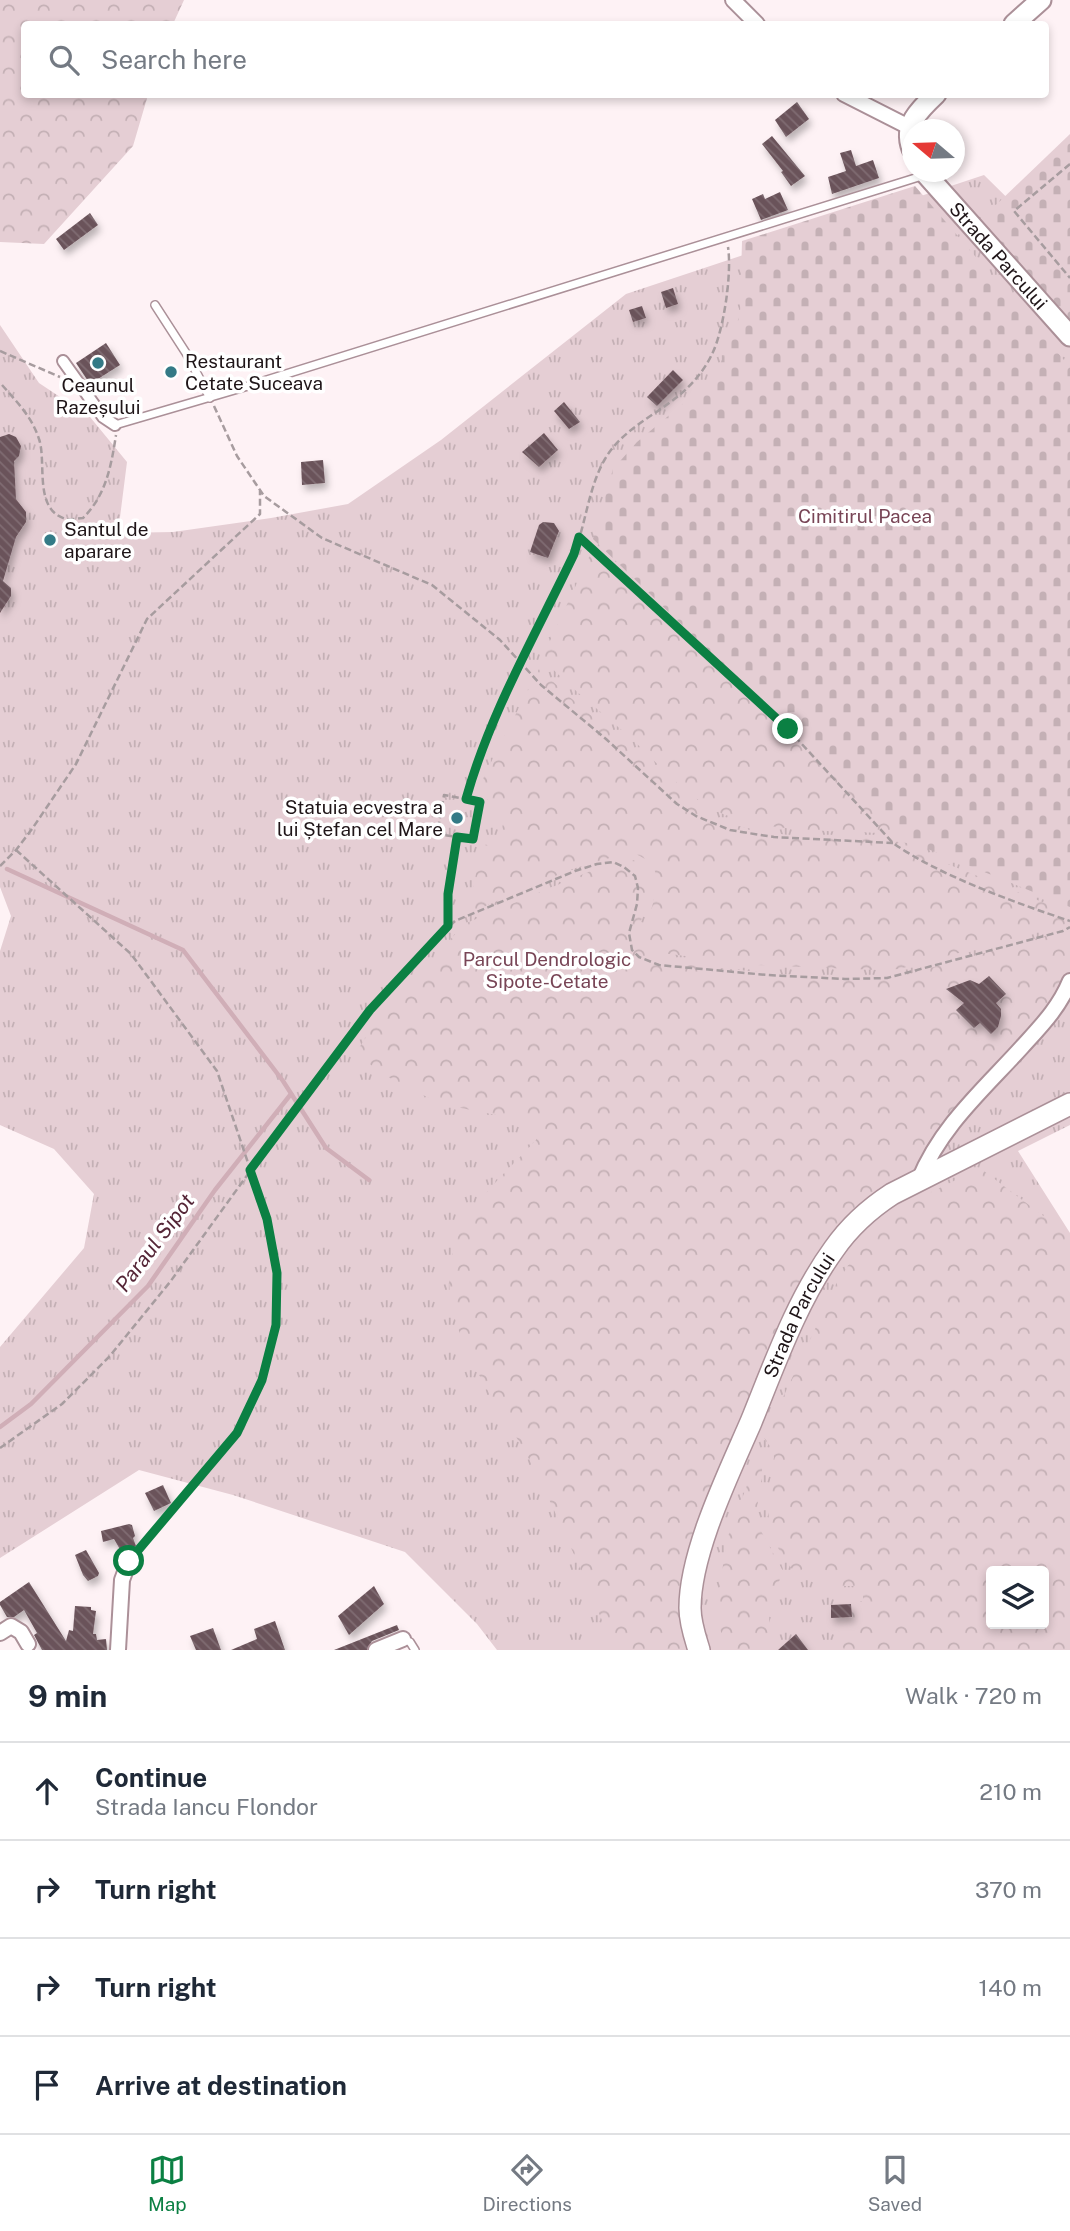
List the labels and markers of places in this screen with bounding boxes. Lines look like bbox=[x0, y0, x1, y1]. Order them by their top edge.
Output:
place label: Restaurant Cetate Suceava bbox=[185, 350, 323, 394]
marker: Ceaunul Razeșului bbox=[90, 355, 106, 371]
marker: Restaurant Cetate Suceava bbox=[163, 364, 179, 380]
place label: Ceaunul Razeșului bbox=[56, 374, 140, 418]
place label: Santul de aparare bbox=[64, 518, 148, 562]
marker: Santul de aparare bbox=[42, 532, 58, 548]
place label: Statuia ecvestra a lui Ștefan cel Mare bbox=[277, 796, 443, 840]
marker: Statuia ecvestra a lui Ștefan cel Mare bbox=[449, 810, 465, 826]

